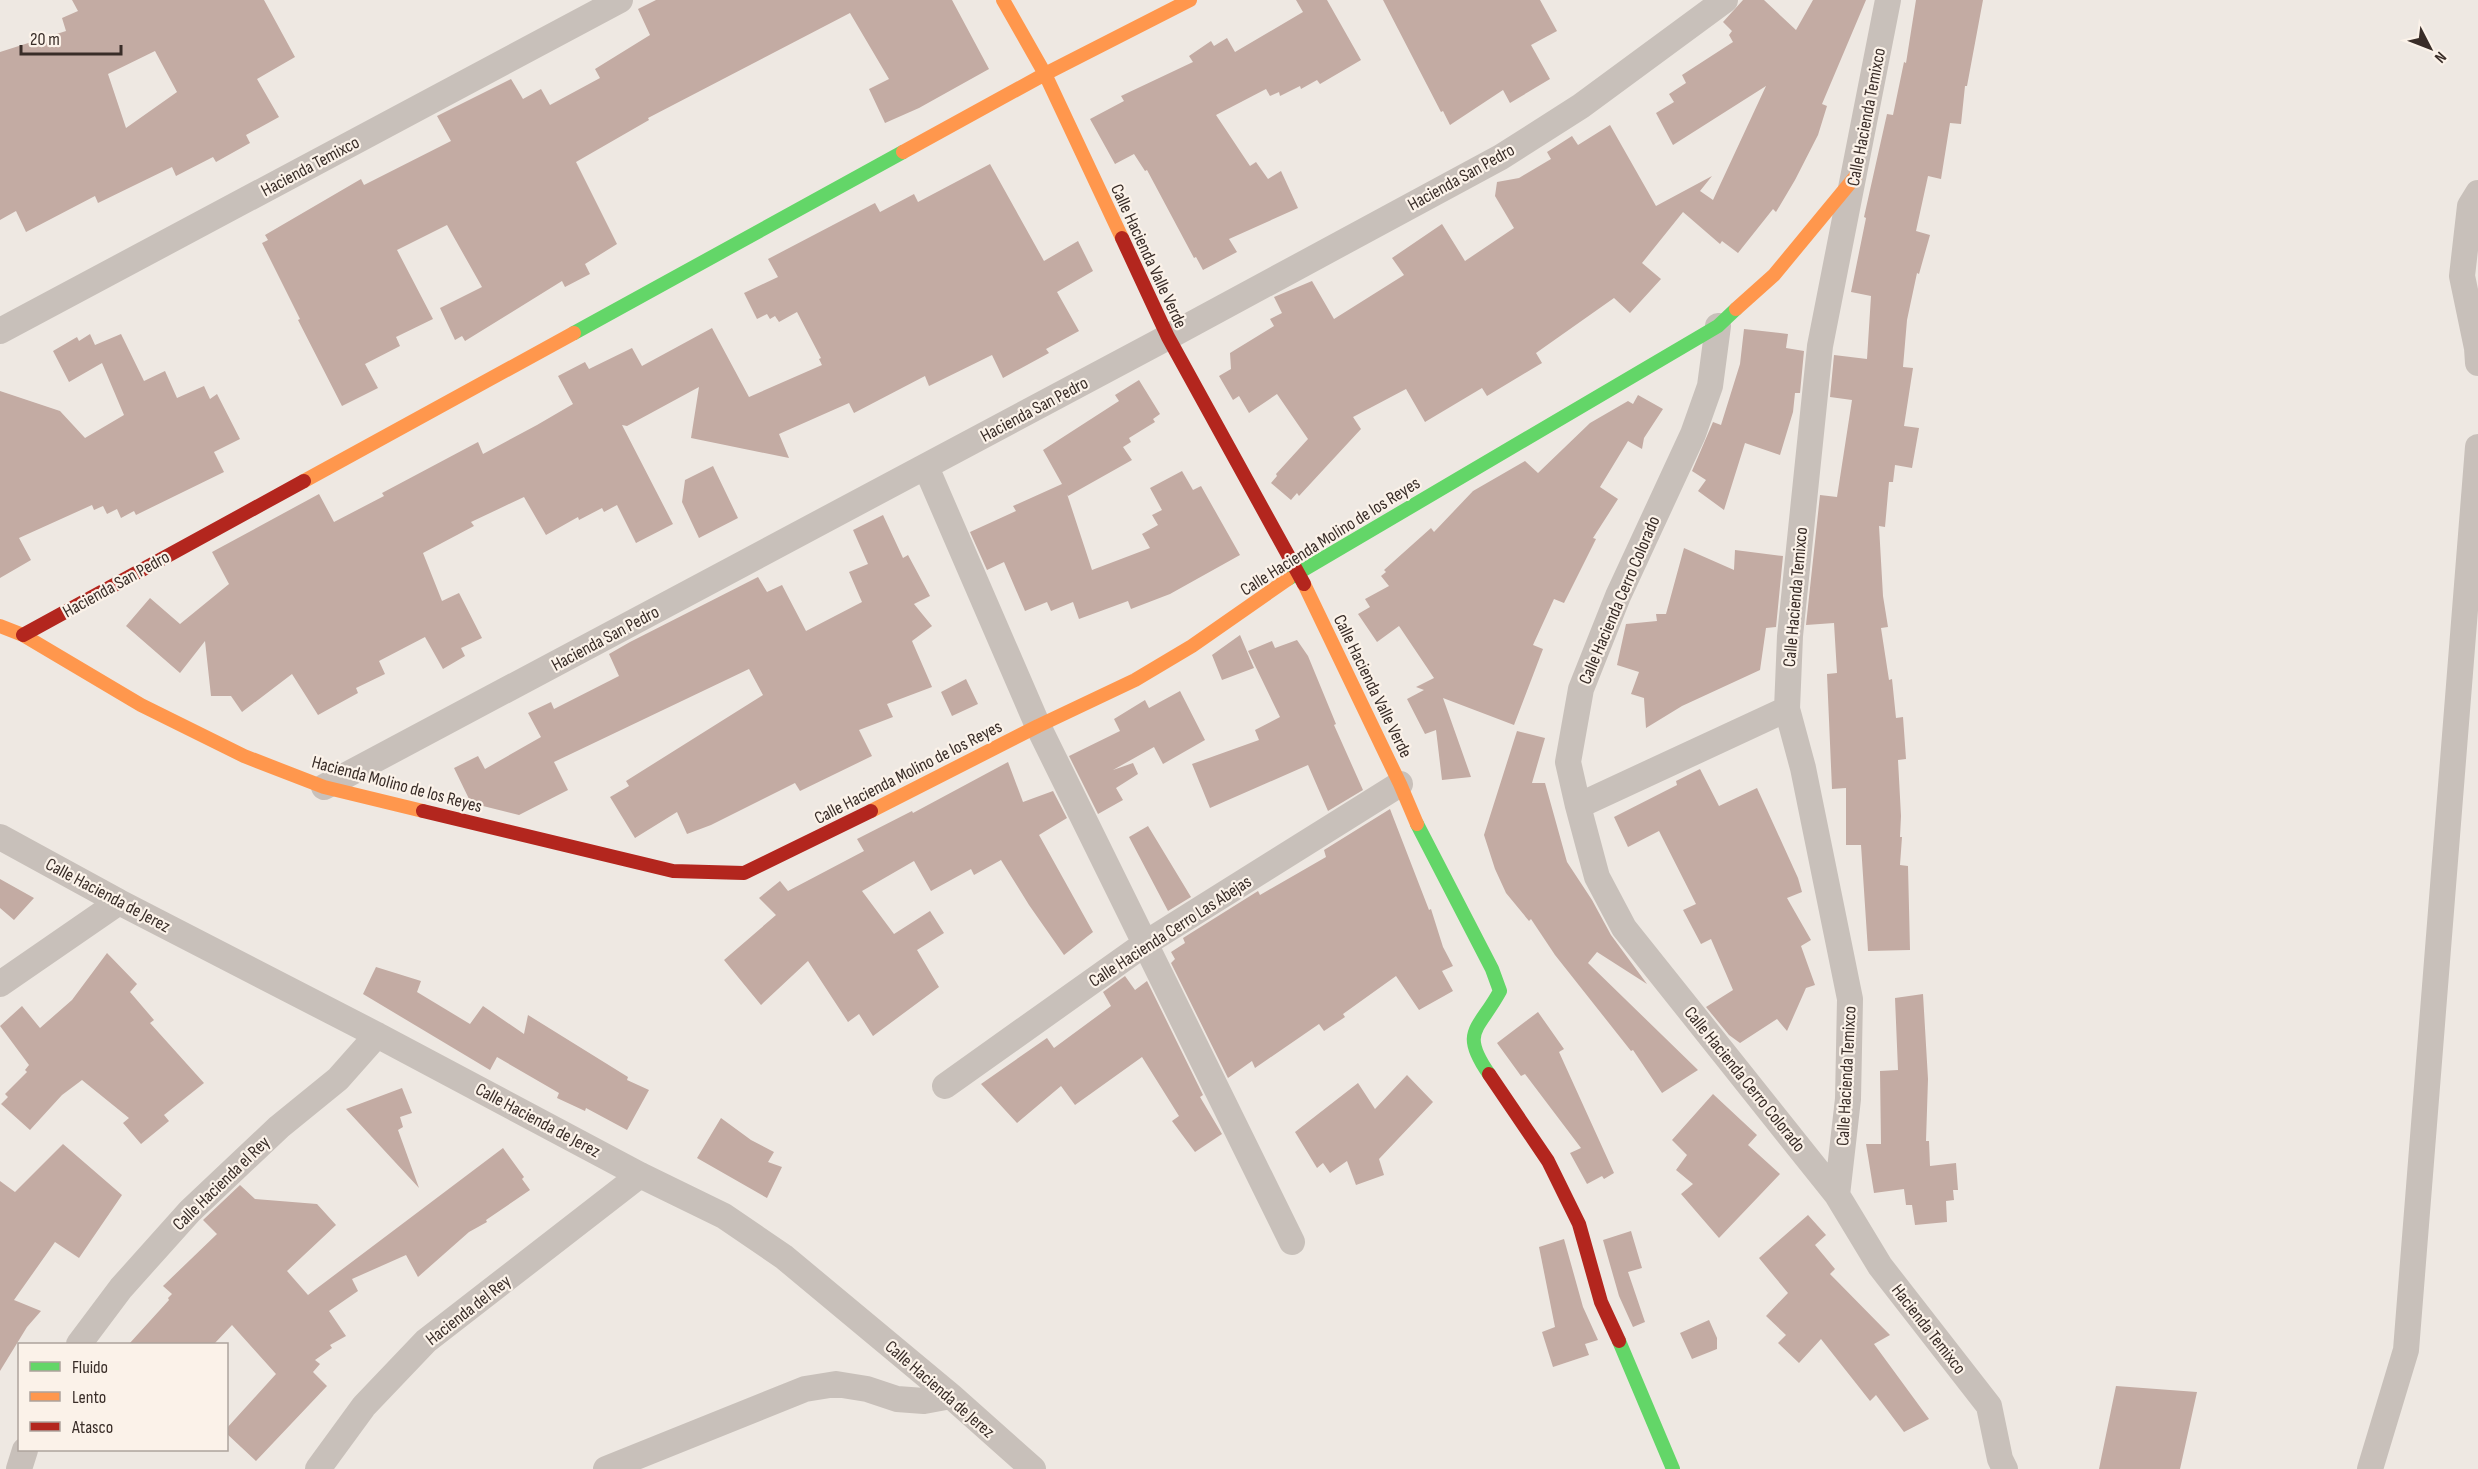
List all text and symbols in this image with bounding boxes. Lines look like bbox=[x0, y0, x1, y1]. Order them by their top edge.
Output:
scale bar bbox=[21, 18, 122, 56]
north arrow bbox=[2400, 18, 2460, 78]
text: 20 m bbox=[30, 29, 60, 50]
street label: Calle Hacienda Temixco bbox=[1843, 46, 1890, 188]
text: N bbox=[2430, 48, 2450, 67]
street label: Hacienda Temixco bbox=[258, 132, 363, 201]
street label: Hacienda San Pedro bbox=[1404, 139, 1518, 215]
street label: Calle Hacienda Valle Verde bbox=[1106, 181, 1191, 332]
street label: Hacienda San Pedro bbox=[977, 372, 1092, 447]
street label: Calle Hacienda Molino de los Reyes bbox=[1237, 472, 1424, 600]
street label: Calle Hacienda Cerro Colorado bbox=[1574, 513, 1664, 688]
street label: Calle Hacienda Temixco bbox=[1779, 526, 1812, 668]
street label: Hacienda San Pedro bbox=[59, 546, 173, 622]
street label: Hacienda San Pedro bbox=[548, 601, 663, 676]
street label: Calle Hacienda Valle Verde bbox=[1329, 611, 1416, 761]
street label: Calle Hacienda Molino de los Reyes bbox=[811, 716, 1006, 829]
street label: Hacienda Molino de los Reyes bbox=[309, 752, 484, 817]
street label: Calle Hacienda de Jerez bbox=[42, 854, 174, 937]
street label: Calle Hacienda Cerro Las Abejas bbox=[1085, 871, 1255, 992]
street label: Calle Hacienda Cerro Colorado bbox=[1680, 1002, 1810, 1156]
street label: Calle Hacienda Temixco bbox=[1832, 1005, 1861, 1147]
street label: Calle Hacienda de Jerez bbox=[472, 1079, 604, 1162]
street label: Calle Hacienda el Rey bbox=[169, 1132, 274, 1235]
street label: Hacienda del Rey bbox=[422, 1271, 515, 1350]
street label: Hacienda Temixco bbox=[1887, 1280, 1970, 1378]
street label: Calle Hacienda de Jerez bbox=[881, 1336, 999, 1443]
legend bbox=[18, 1343, 228, 1451]
text: Fluido bbox=[72, 1357, 108, 1378]
text: Lento bbox=[72, 1387, 106, 1408]
text: Atasco bbox=[71, 1417, 113, 1438]

